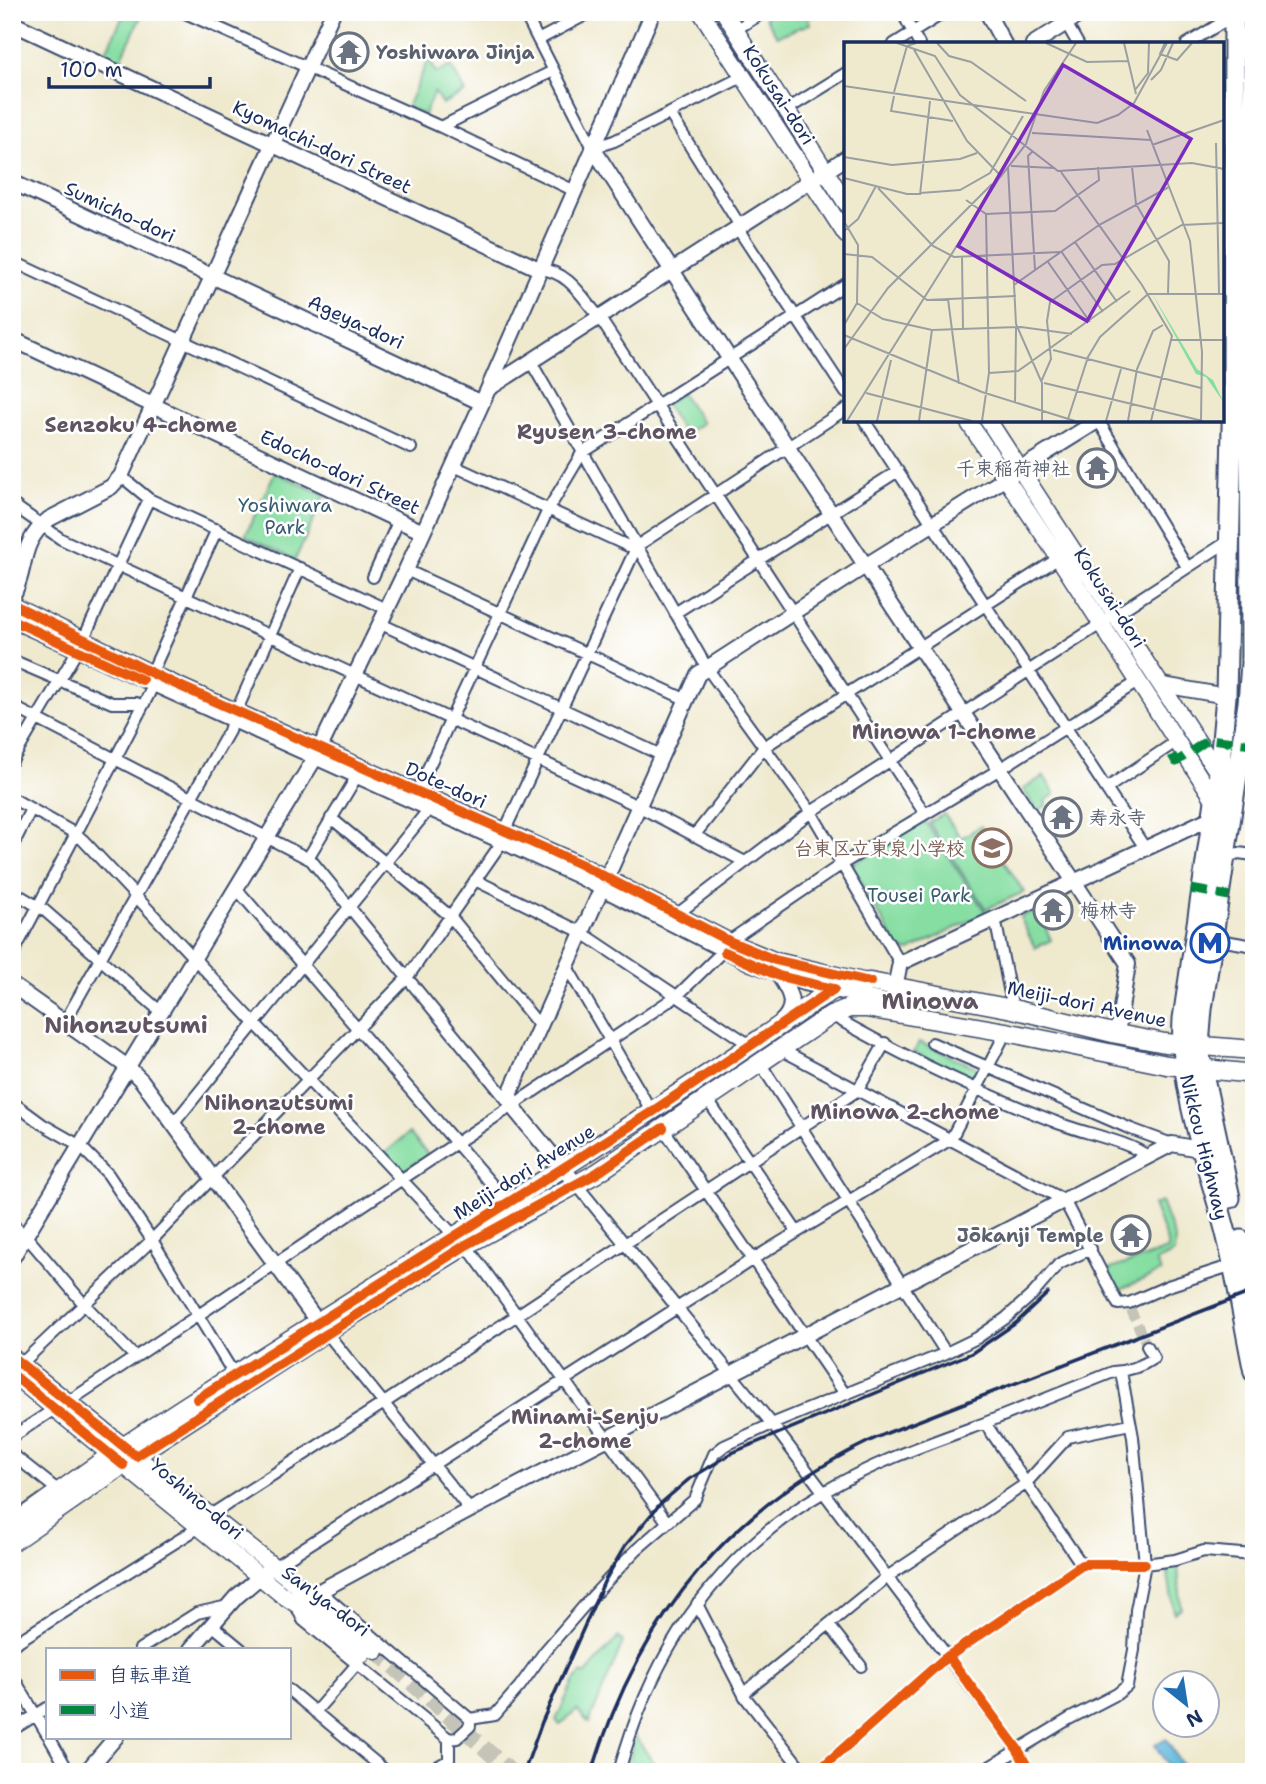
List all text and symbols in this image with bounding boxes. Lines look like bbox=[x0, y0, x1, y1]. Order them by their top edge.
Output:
temple icon: Yoshiwara Jinja bbox=[328, 31, 370, 73]
place label: Yoshiwara Jinja bbox=[376, 40, 534, 65]
street label: Kokusai-dori bbox=[737, 40, 821, 150]
inset map bbox=[844, 42, 1224, 422]
scale bar bbox=[49, 46, 210, 90]
text: 100 m bbox=[60, 56, 123, 84]
street label: Kyomachi-dori Street bbox=[228, 95, 416, 199]
street label: Sumicho-dori bbox=[61, 175, 179, 249]
street label: Ageya-dori bbox=[304, 289, 408, 355]
district label: Senzoku 4-chome bbox=[44, 411, 238, 439]
district label: Ryusen 3-chome bbox=[517, 418, 697, 446]
street label: Edocho-dori Street bbox=[256, 424, 424, 520]
temple icon: 千束稲荷神社 bbox=[1076, 447, 1118, 489]
place label: 千束稲荷神社 bbox=[956, 456, 1070, 481]
park label: Yoshiwara Park bbox=[238, 493, 332, 540]
street label: Kokusai-dori bbox=[1068, 543, 1152, 653]
district label: Minowa 1-chome bbox=[852, 718, 1036, 746]
street label: Dote-dori bbox=[401, 756, 491, 814]
temple icon: 寿永寺 bbox=[1041, 796, 1083, 838]
place label: 寿永寺 bbox=[1089, 805, 1146, 830]
school or university icon: 台東区立東泉小学校 bbox=[971, 827, 1013, 869]
place label: 台東区立東泉小学校 bbox=[794, 836, 965, 861]
park label: Tousei Park bbox=[867, 883, 971, 908]
temple icon: 梅林寺 bbox=[1032, 889, 1074, 931]
place label: 梅林寺 bbox=[1080, 898, 1137, 923]
metro station icon: Minowa bbox=[1189, 922, 1231, 964]
place label: Minowa bbox=[1103, 931, 1183, 956]
street label: Meiji-dori Avenue bbox=[1005, 975, 1169, 1033]
district label: Minowa bbox=[882, 986, 979, 1016]
district label: Nihonzutsumi bbox=[44, 1010, 208, 1040]
street label: Nikkou Highway bbox=[1174, 1072, 1234, 1222]
district label: Nihonzutsumi 2-chome bbox=[204, 1089, 354, 1141]
district label: Minowa 2-chome bbox=[810, 1098, 1000, 1126]
street label: Meiji-dori Avenue bbox=[449, 1118, 599, 1226]
temple icon: Jōkanji Temple bbox=[1110, 1214, 1152, 1256]
place label: Jōkanji Temple bbox=[957, 1223, 1104, 1248]
district label: Minami-Senju 2-chome bbox=[511, 1403, 659, 1455]
street label: Yoshino-dori bbox=[145, 1453, 249, 1545]
street label: San'ya-dori bbox=[277, 1560, 375, 1642]
legend bbox=[46, 1648, 290, 1738]
text: 自転車道 bbox=[108, 1661, 192, 1689]
north arrow bbox=[1150, 1668, 1220, 1738]
text: 小道 bbox=[108, 1697, 150, 1725]
text: N bbox=[1181, 1704, 1207, 1733]

